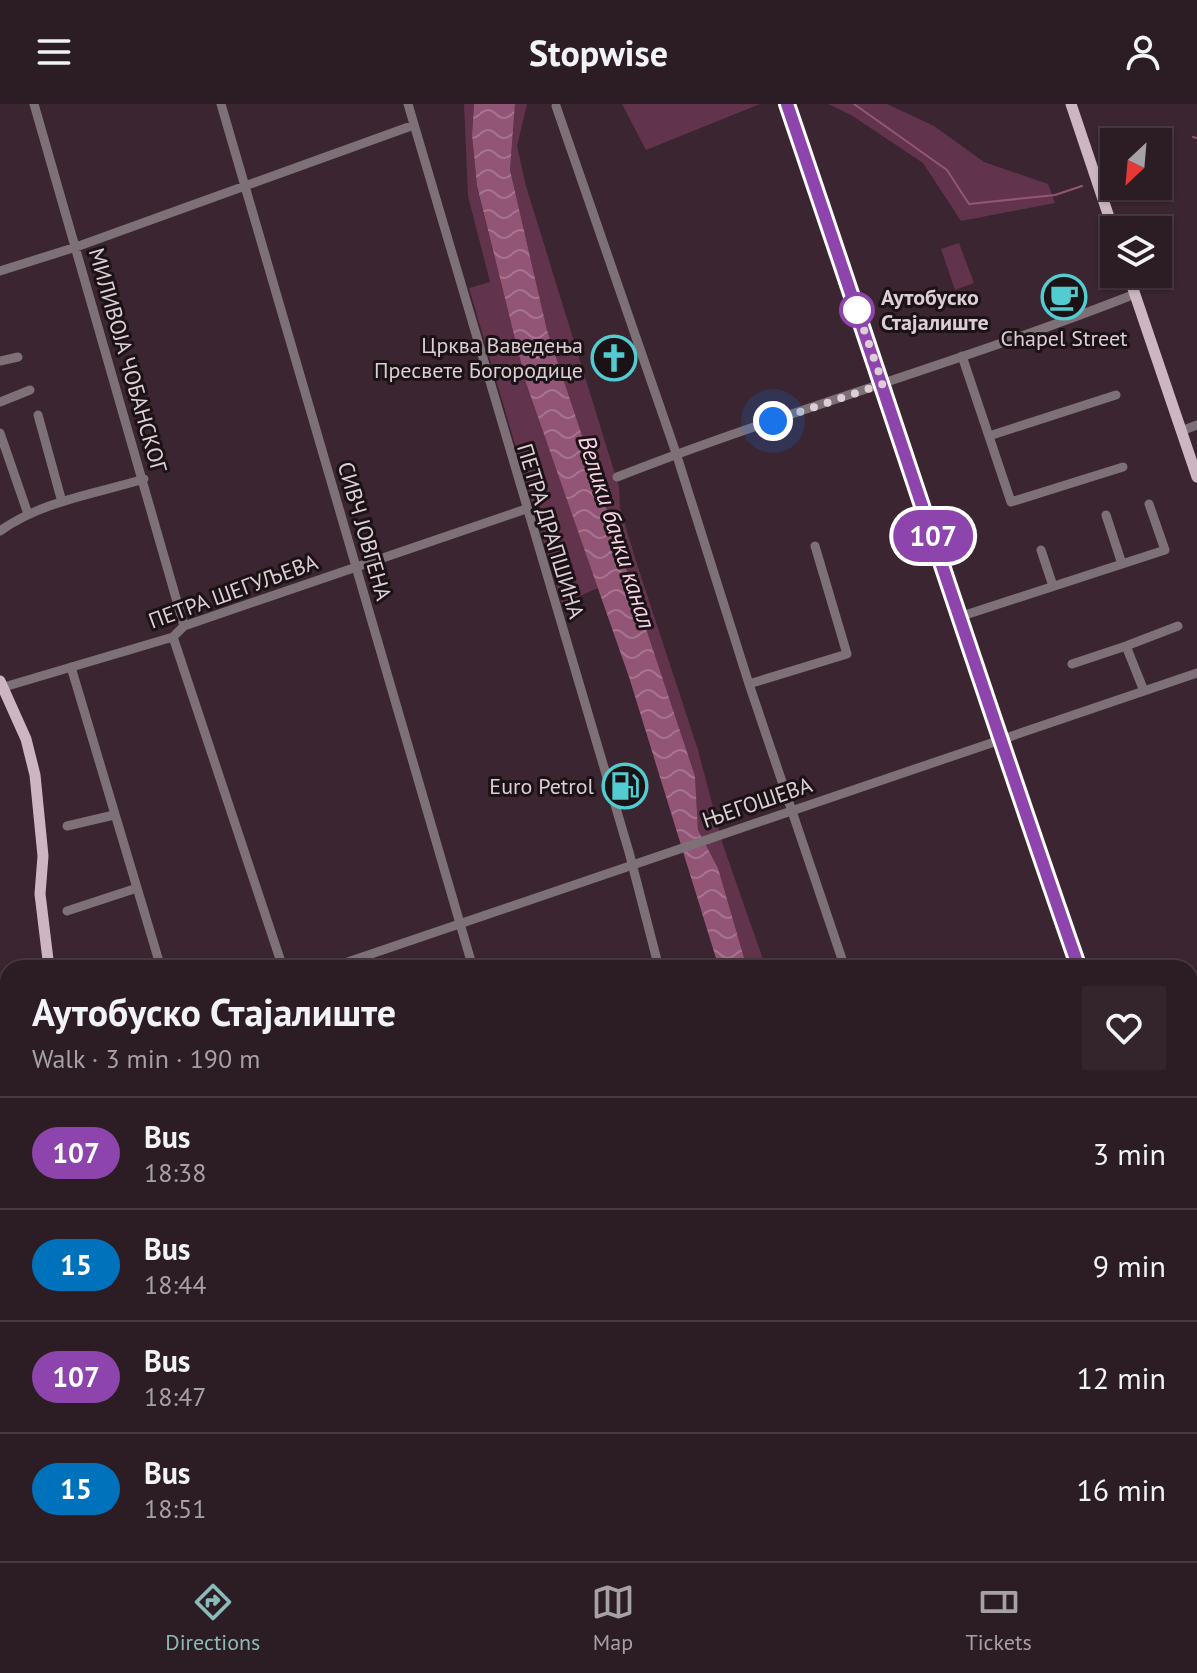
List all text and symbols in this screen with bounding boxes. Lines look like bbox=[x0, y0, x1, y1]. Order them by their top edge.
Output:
text: Stopwise bbox=[529, 29, 668, 76]
icon: menu bbox=[32, 30, 76, 74]
icon: person bbox=[1121, 30, 1165, 74]
north arrow bbox=[1100, 128, 1172, 200]
map controls bbox=[1100, 128, 1172, 288]
button: layers bbox=[1100, 216, 1172, 288]
street label: МИЛИВОЈА ЧОБАНСКОГ bbox=[83, 245, 174, 476]
cafe icon: Chapel Street bbox=[1040, 273, 1088, 321]
place label: Аутобуско Стајалиште bbox=[881, 283, 989, 336]
marker: Аутобуско Стајалиште bbox=[840, 293, 874, 327]
place label: Chapel Street bbox=[1000, 324, 1128, 352]
place label: Црква Ваведења Пресвете Богородице bbox=[374, 331, 583, 384]
church icon: Црква Ваведења Пресвете Богородице bbox=[590, 334, 638, 382]
your location bbox=[753, 401, 793, 441]
water label: Велики бачки канал bbox=[571, 432, 663, 633]
street label: ПЕТРА ДРАПШИНА bbox=[511, 440, 591, 622]
street label: СИВЧ ЈОВГЕНА bbox=[332, 458, 398, 604]
line badge: 107 bbox=[887, 510, 979, 562]
text: 107 bbox=[909, 517, 957, 554]
street label: ПЕТРА ШЕГУЉЕВА bbox=[145, 547, 322, 635]
fuel station icon: Euro Petrol bbox=[601, 762, 649, 810]
street label: ЊЕГОШЕВА bbox=[698, 770, 816, 834]
place label: Euro Petrol bbox=[489, 772, 595, 800]
button: heart bbox=[1082, 986, 1166, 1070]
text: Аутобуско Стајалиште bbox=[32, 987, 396, 1036]
text: Walk · 3 min · 190 m bbox=[32, 1042, 260, 1075]
text: Bus bbox=[144, 1117, 191, 1156]
text: 107 bbox=[52, 1134, 100, 1171]
text: 3 min bbox=[1093, 1134, 1166, 1173]
text: 18:38 bbox=[144, 1156, 206, 1189]
text: Bus bbox=[144, 1229, 191, 1268]
text: 15 bbox=[60, 1246, 92, 1283]
text: 9 min bbox=[1093, 1246, 1166, 1285]
text: 18:44 bbox=[144, 1268, 206, 1301]
text: Bus bbox=[144, 1341, 191, 1380]
text: 107 bbox=[52, 1358, 100, 1395]
text: 12 min bbox=[1076, 1358, 1166, 1397]
text: 18:47 bbox=[144, 1380, 206, 1413]
text: Bus bbox=[144, 1453, 191, 1492]
text: 15 bbox=[60, 1470, 92, 1507]
text: 16 min bbox=[1076, 1470, 1166, 1509]
text: 18:51 bbox=[144, 1492, 206, 1525]
tab: Directions bbox=[165, 1580, 260, 1656]
tab: Map bbox=[591, 1580, 635, 1656]
tab: Tickets bbox=[966, 1580, 1032, 1656]

